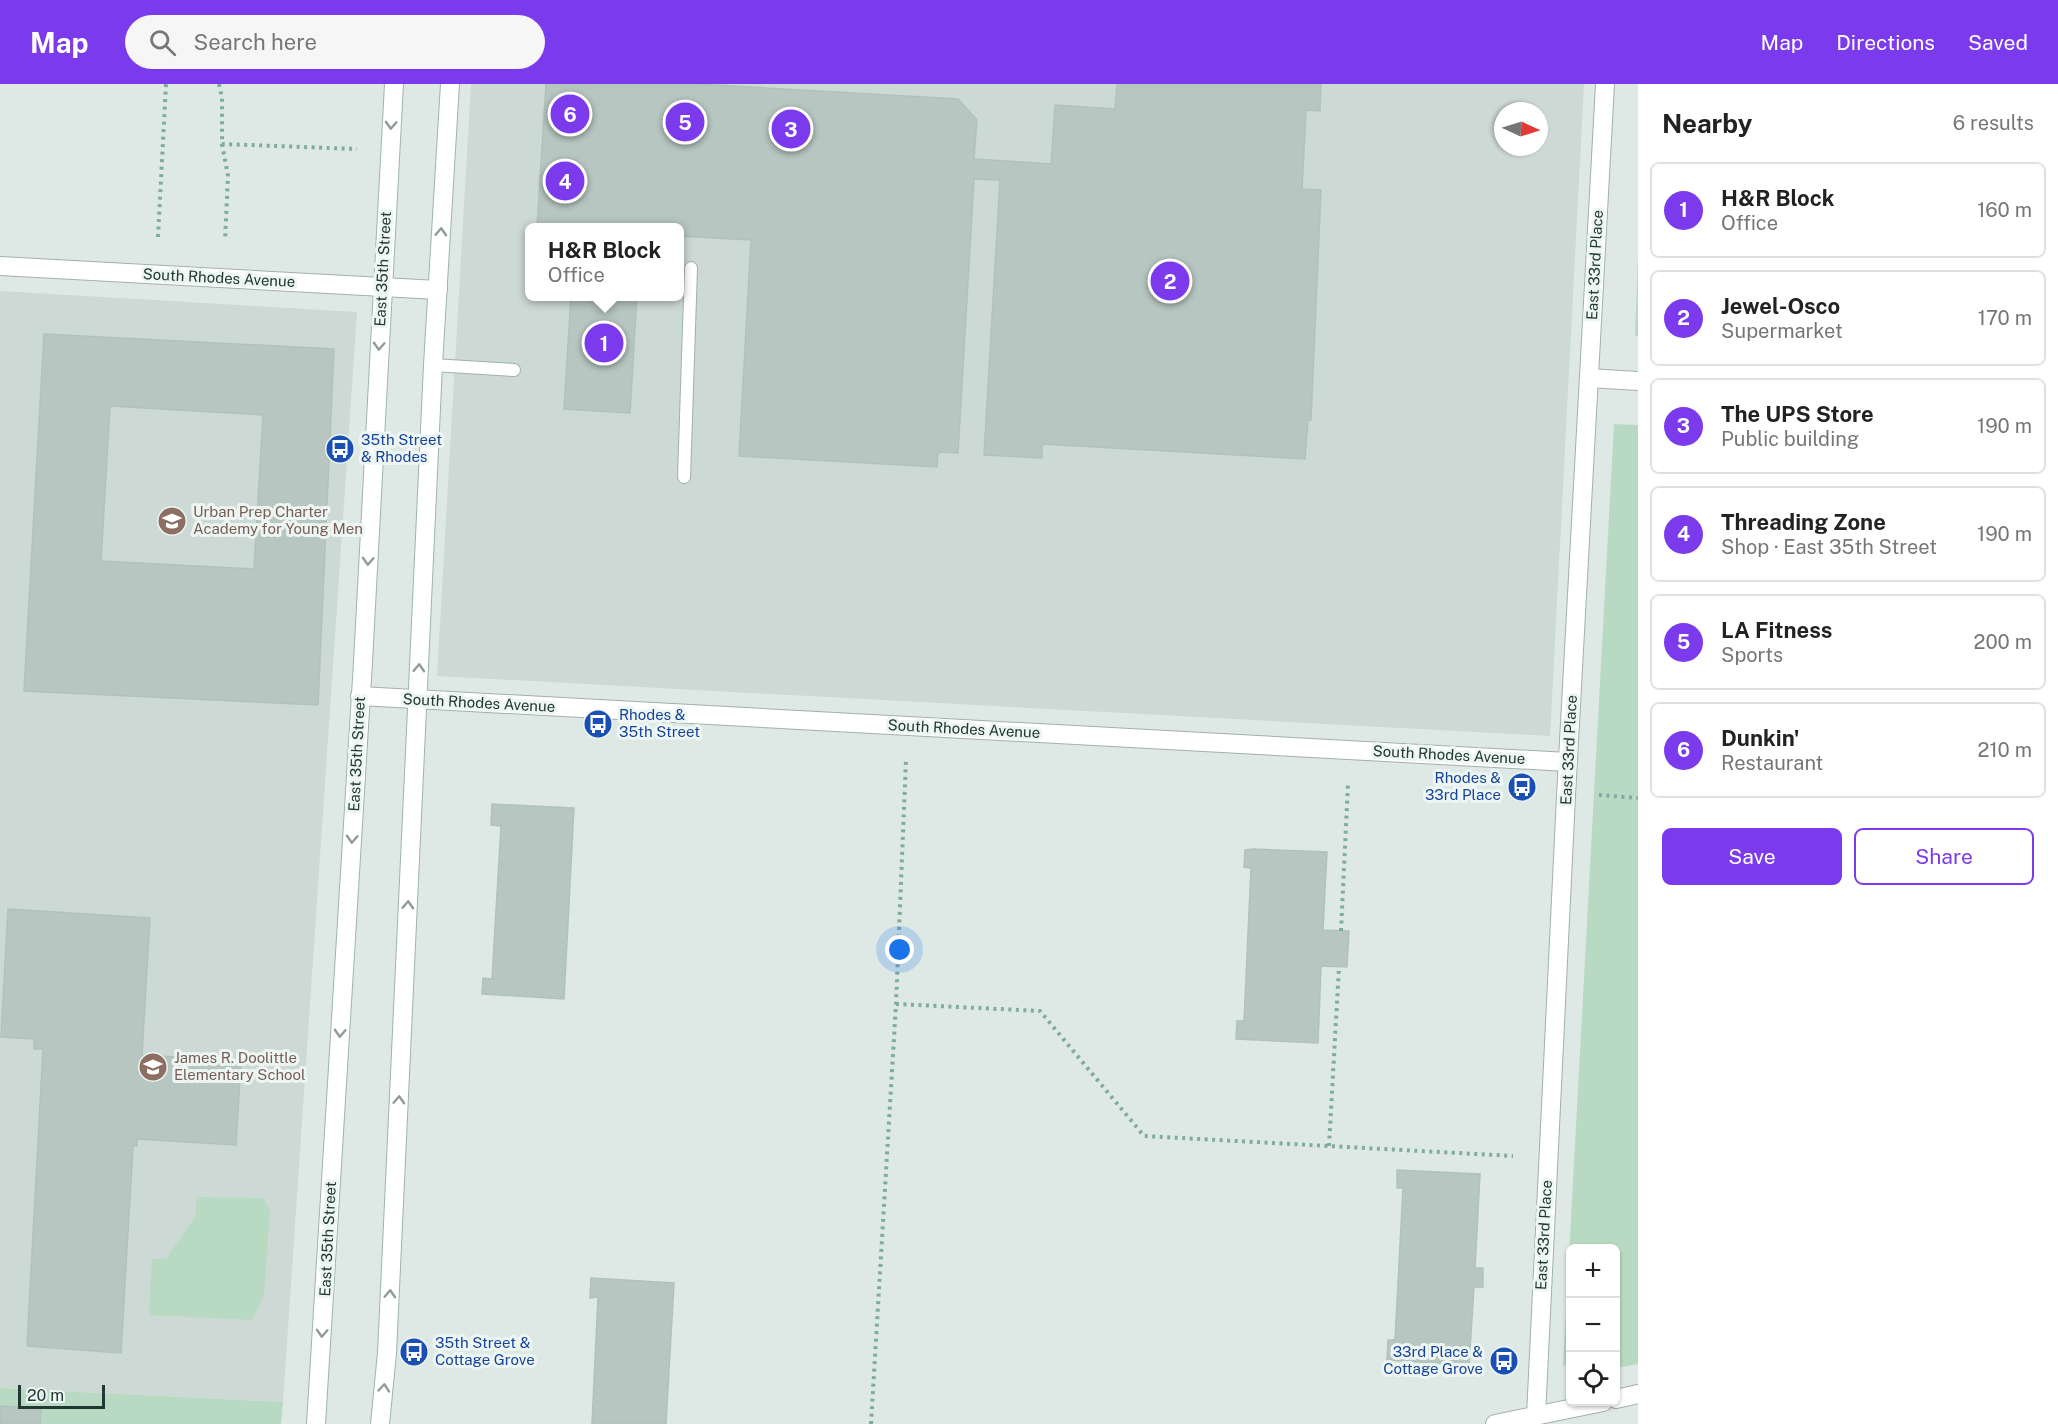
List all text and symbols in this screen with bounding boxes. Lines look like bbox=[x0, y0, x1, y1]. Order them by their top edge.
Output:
search box bbox=[125, 15, 545, 69]
text: Map bbox=[30, 26, 89, 59]
icon: search bbox=[146, 26, 179, 59]
text: Search here bbox=[194, 29, 317, 55]
text: Map bbox=[1761, 30, 1803, 55]
text: Directions bbox=[1836, 30, 1935, 55]
text: Saved bbox=[1968, 30, 2028, 55]
pin: 6 bbox=[550, 92, 590, 136]
pin: 5 bbox=[666, 99, 704, 144]
north arrow bbox=[1494, 102, 1548, 156]
pin: 3 bbox=[772, 106, 810, 152]
text: Nearby bbox=[1662, 108, 1752, 139]
text: 6 results bbox=[1953, 111, 2034, 135]
one-way arrow bbox=[385, 121, 398, 130]
pin: 4 bbox=[546, 158, 584, 204]
text: H&R Block bbox=[1721, 185, 1834, 211]
text: 1 bbox=[1679, 198, 1688, 222]
text: 160 m bbox=[1977, 198, 2032, 222]
street label: East 33rd Place bbox=[1583, 209, 1606, 321]
street label: East 35th Street bbox=[371, 211, 394, 327]
text: Office bbox=[1721, 211, 1778, 235]
popup bbox=[525, 223, 684, 301]
one-way arrow bbox=[435, 227, 448, 236]
text: H&R Block bbox=[548, 237, 661, 263]
pin: 2 bbox=[1150, 258, 1190, 304]
text: Office bbox=[548, 263, 605, 287]
street label: South Rhodes Avenue bbox=[142, 265, 296, 290]
text: Jewel-Osco bbox=[1721, 293, 1840, 319]
text: 2 bbox=[1677, 306, 1690, 330]
text: 170 m bbox=[1978, 306, 2032, 330]
text: Supermarket bbox=[1721, 319, 1843, 343]
pin: 1 bbox=[584, 320, 624, 366]
one-way arrow bbox=[372, 341, 385, 350]
text: The UPS Store bbox=[1721, 401, 1874, 427]
text: 3 bbox=[1677, 414, 1690, 438]
text: 190 m bbox=[1977, 414, 2032, 438]
text: Public building bbox=[1721, 427, 1859, 451]
place label: 35th Street & Rhodes bbox=[361, 431, 442, 465]
bus stop icon: 35th Street & Rhodes bbox=[324, 433, 356, 465]
place label: Urban Prep Charter Academy for Young Men bbox=[193, 503, 363, 537]
school or university icon: Urban Prep Charter Academy for Young Men bbox=[156, 505, 188, 537]
text: Threading Zone bbox=[1721, 509, 1886, 535]
text: 4 bbox=[1677, 522, 1690, 546]
text: 190 m bbox=[1977, 522, 2032, 546]
text: Shop · East 35th Street bbox=[1721, 535, 1937, 559]
one-way arrow bbox=[361, 557, 374, 566]
text: LA Fitness bbox=[1721, 617, 1832, 643]
text: 5 bbox=[1677, 630, 1690, 654]
text: 200 m bbox=[1974, 630, 2032, 654]
text: Sports bbox=[1721, 643, 1783, 667]
one-way arrow bbox=[412, 663, 425, 672]
street label: South Rhodes Avenue bbox=[402, 690, 556, 715]
street label: East 33rd Place bbox=[1557, 694, 1580, 806]
street label: East 35th Street bbox=[345, 696, 368, 812]
place label: Rhodes & 35th Street bbox=[619, 706, 700, 740]
bus stop icon: Rhodes & 35th Street bbox=[582, 708, 614, 740]
street label: South Rhodes Avenue bbox=[887, 716, 1041, 741]
text: Dunkin' bbox=[1721, 725, 1799, 751]
text: 6 bbox=[1677, 738, 1690, 762]
text: 210 m bbox=[1978, 738, 2032, 762]
street label: South Rhodes Avenue bbox=[1372, 742, 1526, 767]
text: Restaurant bbox=[1721, 751, 1823, 775]
place label: Rhodes & 33rd Place bbox=[1425, 769, 1501, 803]
bus stop icon: Rhodes & 33rd Place bbox=[1506, 771, 1538, 803]
button: Save bbox=[1662, 828, 1842, 885]
button: Share bbox=[1854, 828, 2034, 885]
one-way arrow bbox=[345, 834, 358, 843]
one-way arrow bbox=[401, 900, 414, 909]
your location bbox=[885, 935, 914, 964]
one-way arrow bbox=[334, 1029, 347, 1038]
place label: James R. Doolittle Elementary School bbox=[174, 1049, 306, 1083]
school or university icon: James R. Doolittle Elementary School bbox=[137, 1051, 169, 1083]
one-way arrow bbox=[392, 1095, 405, 1104]
street label: East 33rd Place bbox=[1532, 1179, 1555, 1291]
street label: East 35th Street bbox=[316, 1181, 339, 1297]
map controls bbox=[1566, 1244, 1620, 1406]
button: + bbox=[1566, 1244, 1620, 1298]
one-way arrow bbox=[383, 1290, 396, 1299]
button: − bbox=[1566, 1298, 1620, 1352]
one-way arrow bbox=[316, 1328, 329, 1337]
place label: 35th Street & Cottage Grove bbox=[435, 1334, 535, 1368]
bus stop icon: 35th Street & Cottage Grove bbox=[398, 1336, 430, 1368]
place label: 33rd Place & Cottage Grove bbox=[1383, 1343, 1483, 1377]
bus stop icon: 33rd Place & Cottage Grove bbox=[1488, 1345, 1520, 1377]
button: locate bbox=[1566, 1352, 1620, 1406]
scale bar bbox=[18, 1382, 105, 1410]
one-way arrow bbox=[377, 1384, 390, 1393]
text: 20 m bbox=[27, 1386, 64, 1405]

